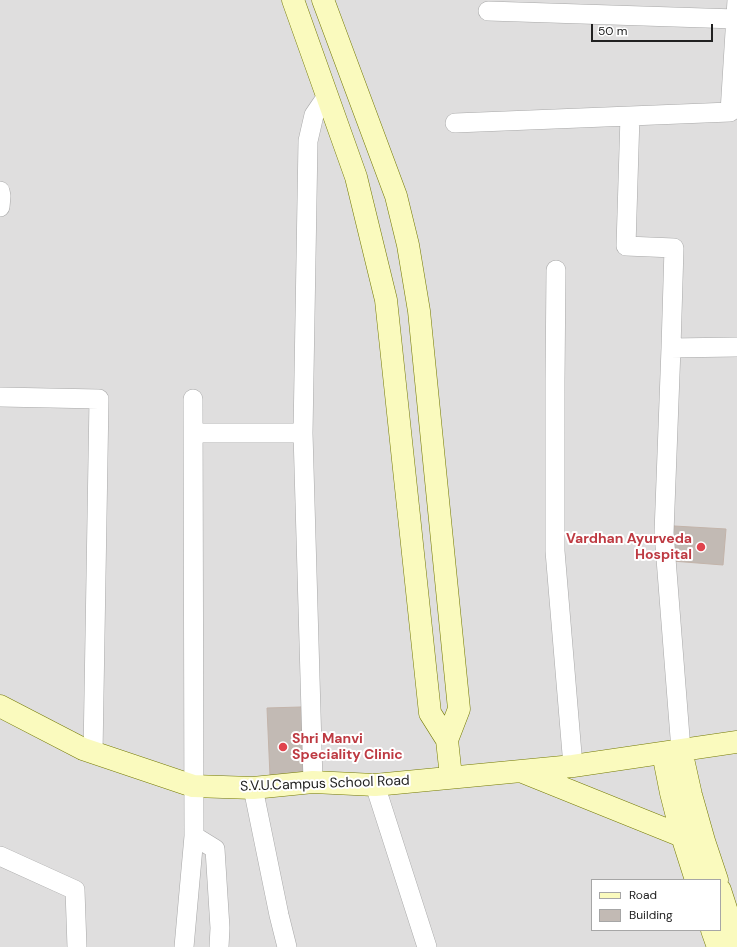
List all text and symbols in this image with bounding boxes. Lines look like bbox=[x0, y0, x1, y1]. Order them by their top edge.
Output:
scale bar bbox=[593, 16, 715, 42]
text: 50 m bbox=[598, 23, 627, 39]
place label: Vardhan Ayurveda Hospital bbox=[566, 531, 692, 564]
marker: Vardhan Ayurveda Hospital bbox=[695, 541, 707, 553]
place label: Shri Manvi Speciality Clinic bbox=[292, 731, 403, 764]
marker: Shri Manvi Speciality Clinic bbox=[277, 741, 289, 753]
street label: S.V.U.Campus School Road bbox=[240, 773, 410, 795]
legend bbox=[591, 879, 721, 931]
text: Road bbox=[629, 887, 657, 903]
text: Building bbox=[629, 907, 673, 923]

